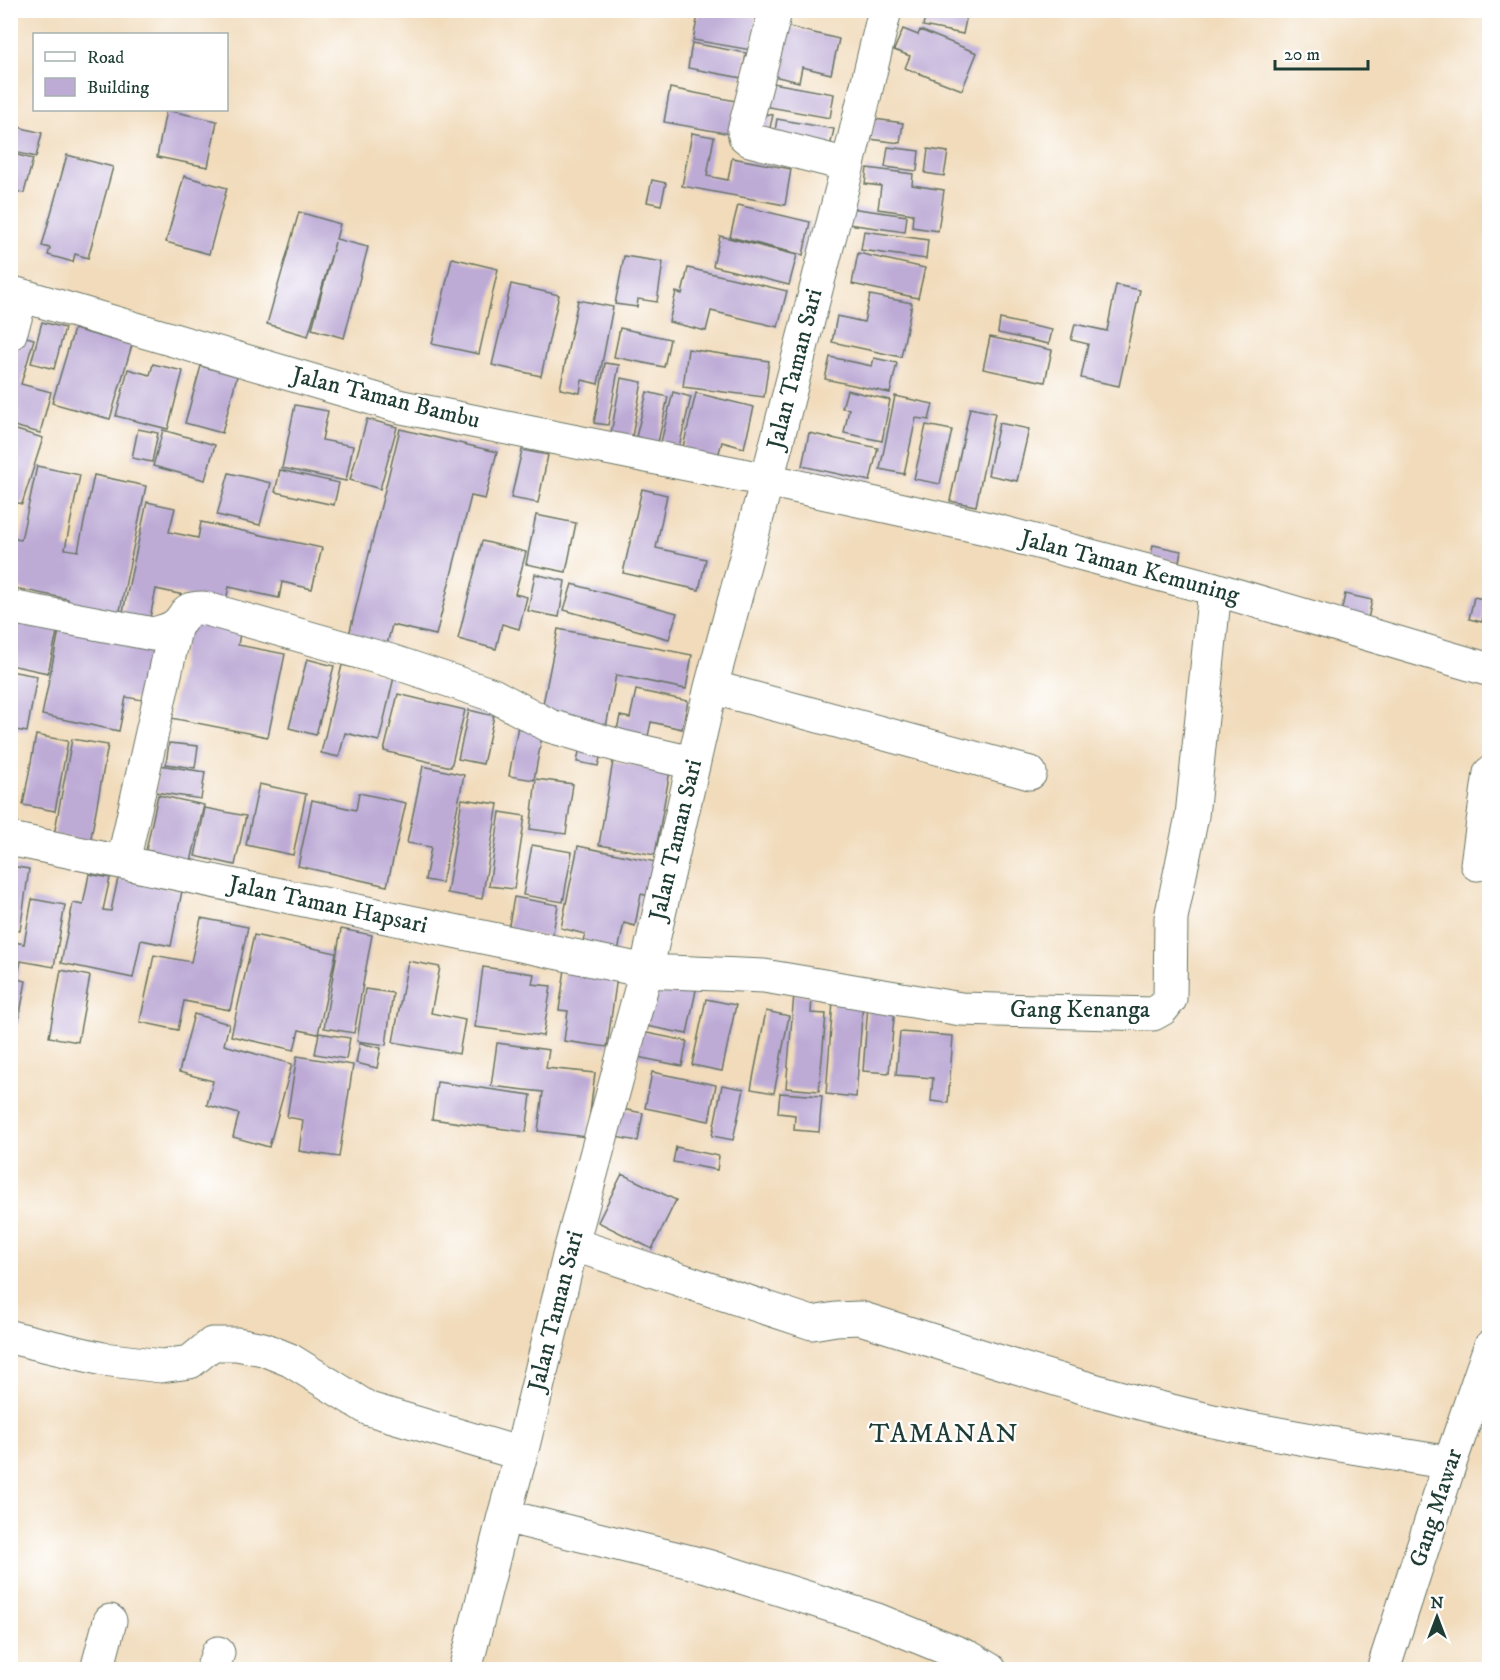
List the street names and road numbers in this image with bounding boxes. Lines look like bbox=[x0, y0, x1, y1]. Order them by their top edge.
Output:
street label: Jalan Taman Sari bbox=[760, 286, 829, 454]
street label: Jalan Taman Bambu bbox=[287, 360, 483, 436]
street label: Jalan Taman Kemuning bbox=[1015, 523, 1243, 611]
street label: Jalan Taman Sari bbox=[642, 757, 709, 925]
street label: Jalan Taman Hapsari bbox=[224, 869, 430, 941]
street label: Gang Kenanga bbox=[1010, 995, 1151, 1025]
street label: Jalan Taman Sari bbox=[521, 1228, 590, 1396]
street label: Gang Mawar bbox=[1403, 1445, 1469, 1571]

